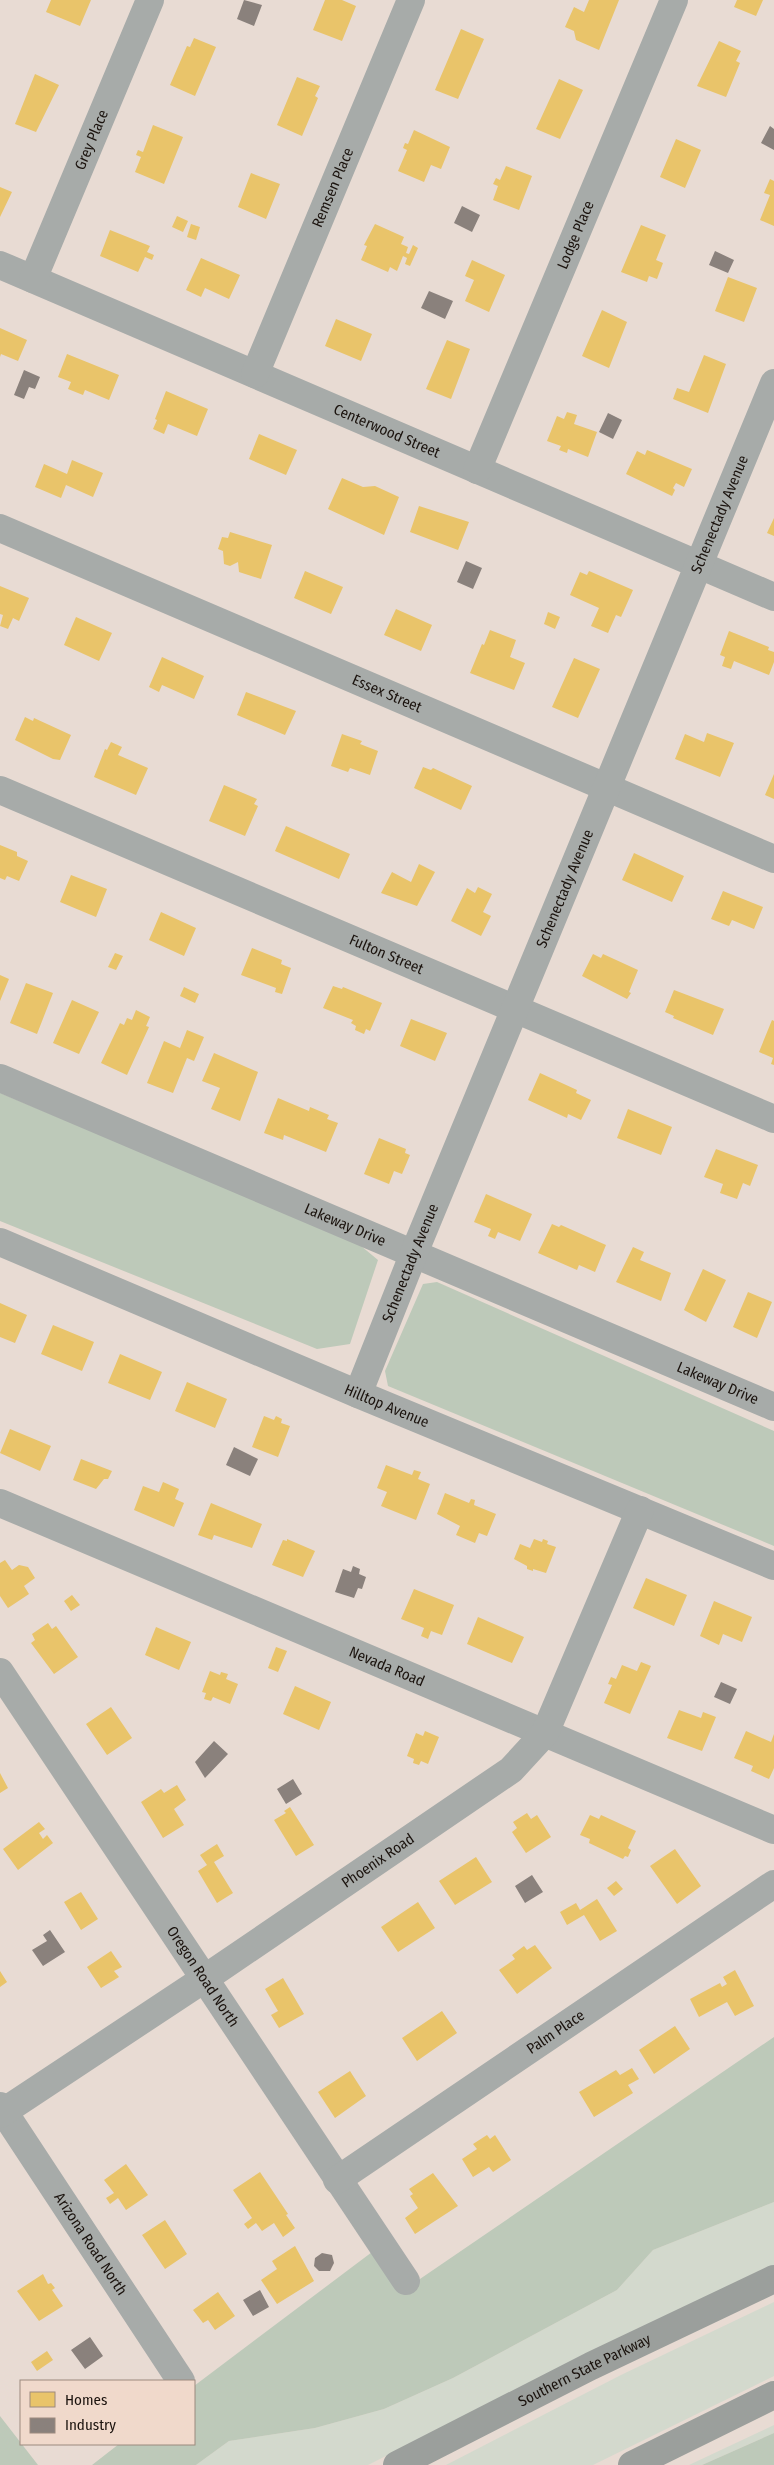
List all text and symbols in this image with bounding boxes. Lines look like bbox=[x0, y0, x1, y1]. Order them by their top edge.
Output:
street label: Grey Place bbox=[71, 107, 112, 173]
street label: Remsen Place bbox=[308, 145, 357, 230]
street label: Lodge Place bbox=[553, 198, 598, 272]
street label: Centerwood Street bbox=[331, 400, 443, 462]
street label: Schenectady Avenue bbox=[687, 453, 752, 576]
street label: Essex Street bbox=[350, 671, 425, 716]
street label: Schenectady Avenue bbox=[532, 827, 597, 951]
street label: Fulton Street bbox=[347, 931, 426, 978]
street label: Lakeway Drive bbox=[302, 1199, 389, 1250]
street label: Schenectady Avenue bbox=[378, 1201, 442, 1325]
street label: Lakeway Drive bbox=[674, 1358, 761, 1408]
street label: Hilltop Avenue bbox=[342, 1380, 432, 1431]
street label: Nevada Road bbox=[346, 1643, 427, 1690]
street label: Phoenix Road bbox=[338, 1830, 418, 1892]
street label: Oregon Road North bbox=[163, 1923, 243, 2030]
street label: Palm Place bbox=[523, 2006, 588, 2058]
street label: Arizona Road North bbox=[50, 2189, 131, 2299]
street label: Southern State Parkway bbox=[515, 2330, 654, 2411]
legend bbox=[20, 2380, 195, 2445]
text: Homes bbox=[65, 2391, 107, 2409]
text: Industry bbox=[65, 2416, 116, 2434]

